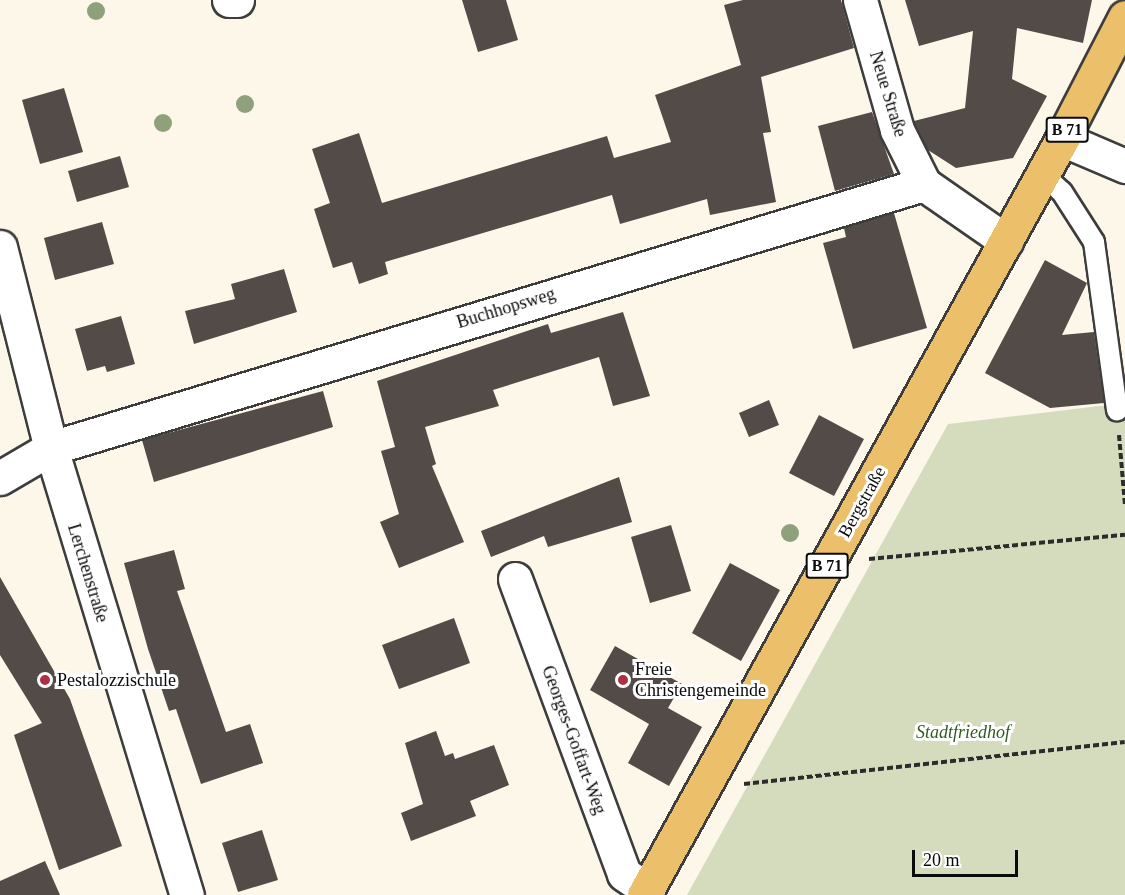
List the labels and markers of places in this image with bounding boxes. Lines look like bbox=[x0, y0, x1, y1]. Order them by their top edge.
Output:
place label: Freie Christengemeinde bbox=[635, 659, 766, 702]
place label: Pestalozzischule bbox=[57, 669, 176, 691]
marker: Pestalozzischule bbox=[38, 673, 52, 687]
marker: Freie Christengemeinde bbox=[616, 673, 630, 687]

